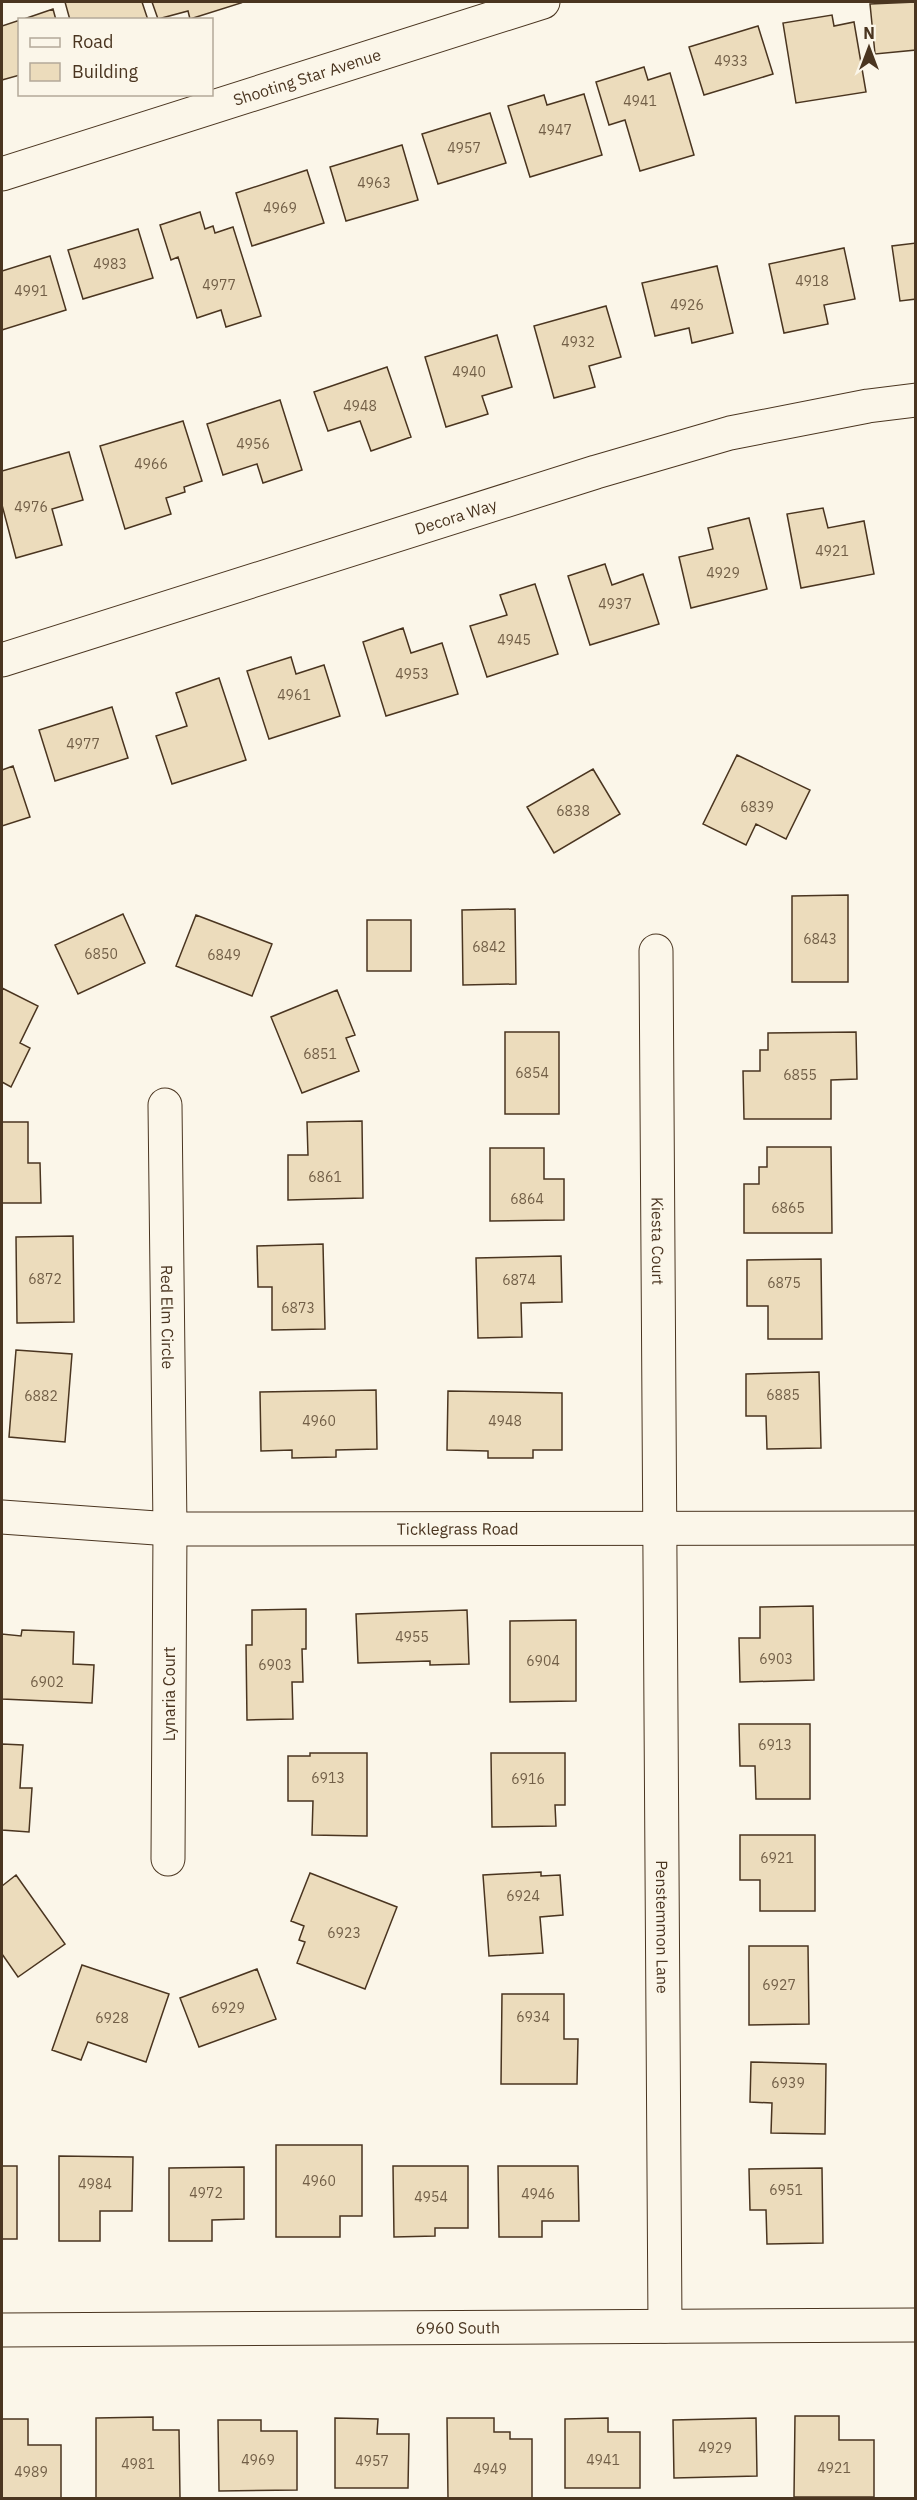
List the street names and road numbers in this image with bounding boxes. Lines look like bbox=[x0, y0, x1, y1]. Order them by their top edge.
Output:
street label: Shooting Star Avenue bbox=[231, 44, 384, 110]
street label: Decora Way bbox=[412, 494, 499, 539]
street label: Kiesta Court bbox=[648, 1197, 668, 1285]
street label: Red Elm Circle bbox=[157, 1265, 178, 1369]
street label: Ticklegrass Road bbox=[397, 1519, 518, 1539]
street label: Lynaria Court bbox=[159, 1647, 179, 1741]
street label: Penstemmon Lane bbox=[652, 1860, 673, 1994]
street label: 6960 South bbox=[416, 2317, 500, 2338]

